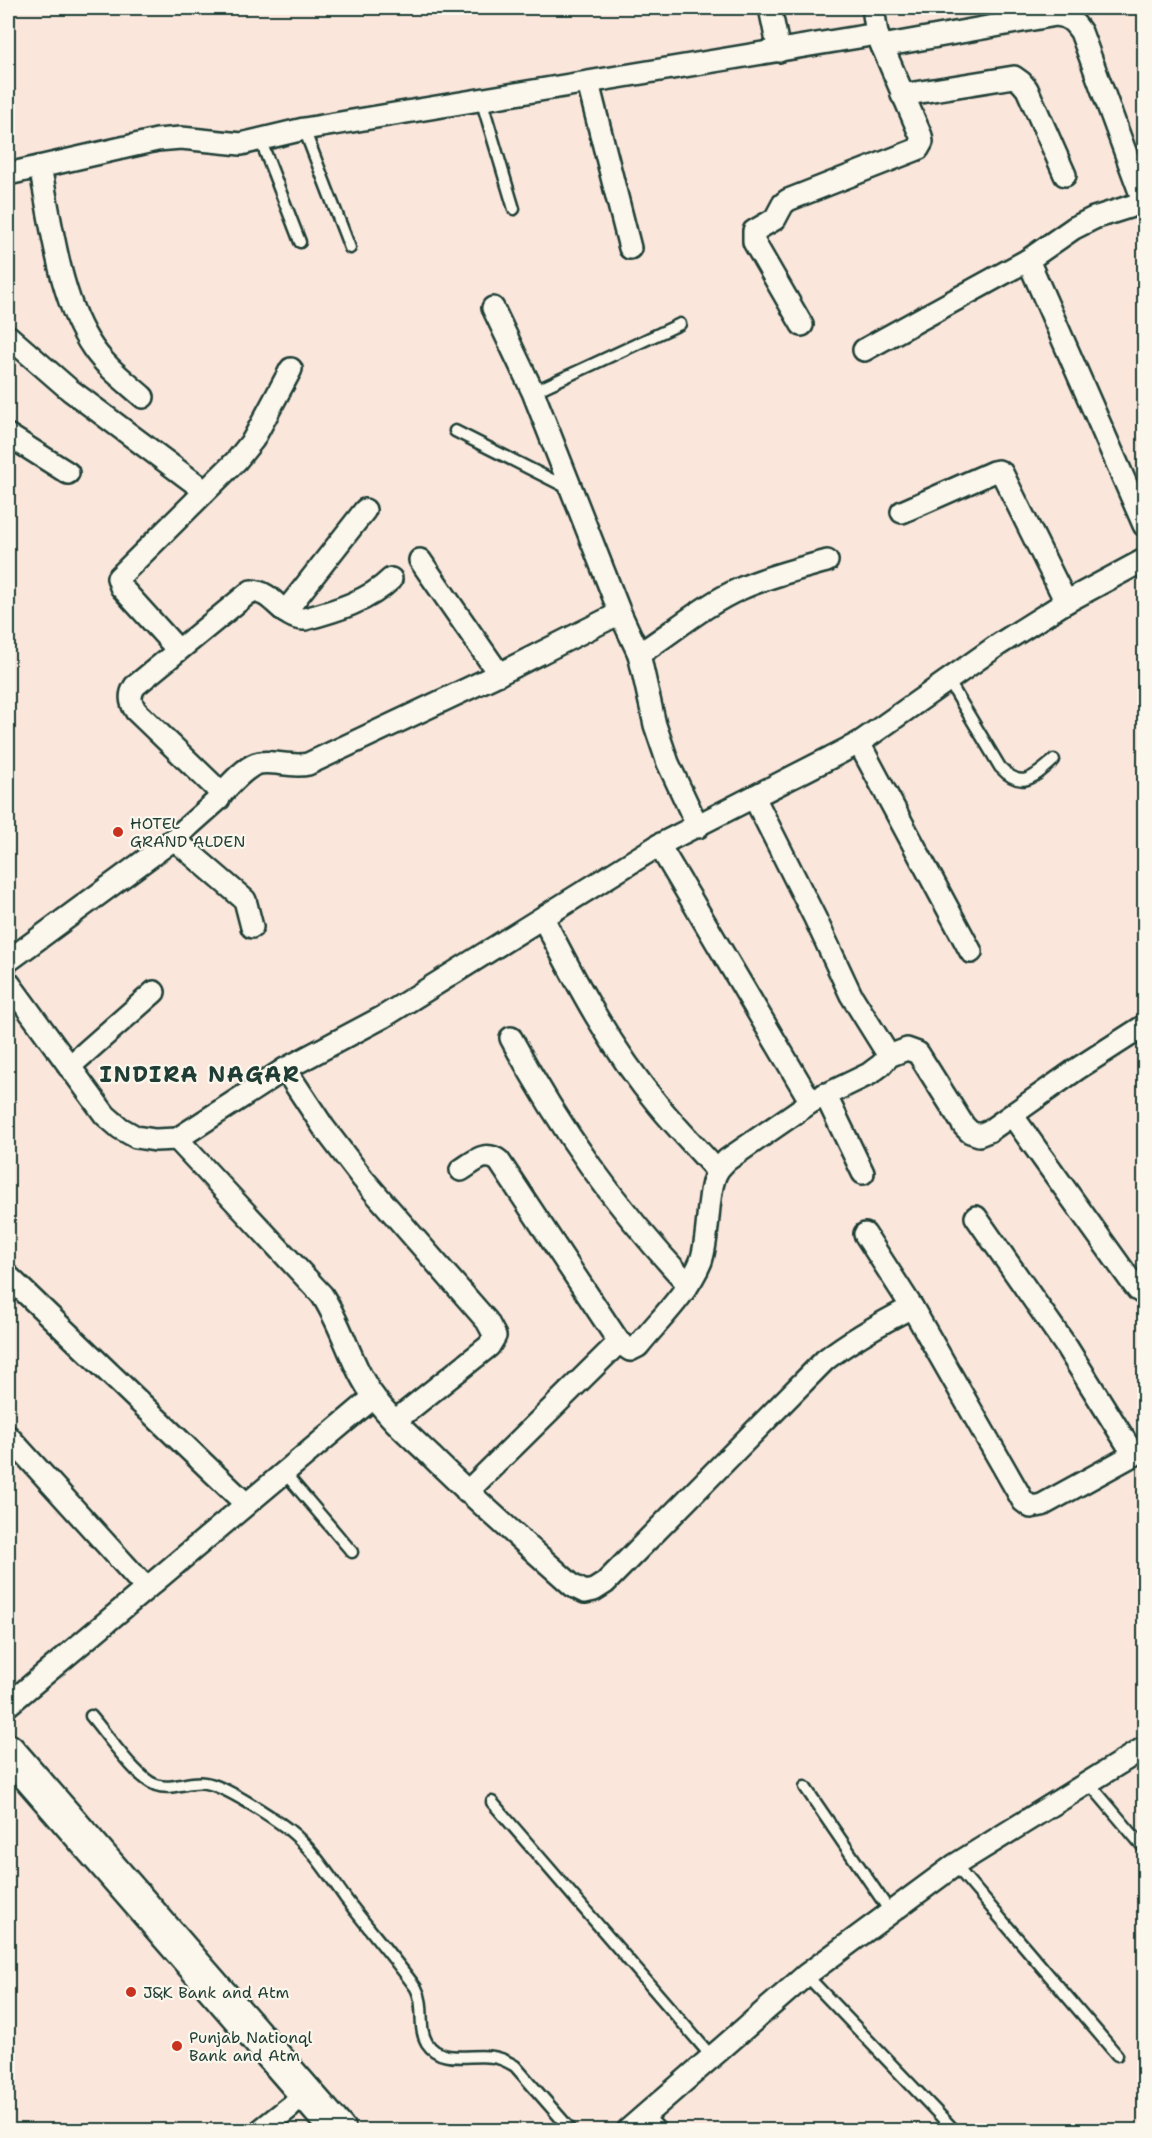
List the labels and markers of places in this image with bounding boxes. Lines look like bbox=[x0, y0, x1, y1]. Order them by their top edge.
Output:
place label: HOTEL GRAND ALDEN bbox=[130, 813, 245, 852]
marker: HOTEL GRAND ALDEN bbox=[111, 825, 125, 839]
place label: J&K Bank and Atm bbox=[143, 1982, 290, 2003]
marker: J&K Bank and Atm bbox=[124, 1985, 138, 1999]
place label: Punjab Nationql Bank and Atm bbox=[189, 2027, 313, 2066]
marker: Punjab Nationql Bank and Atm bbox=[170, 2039, 184, 2053]

